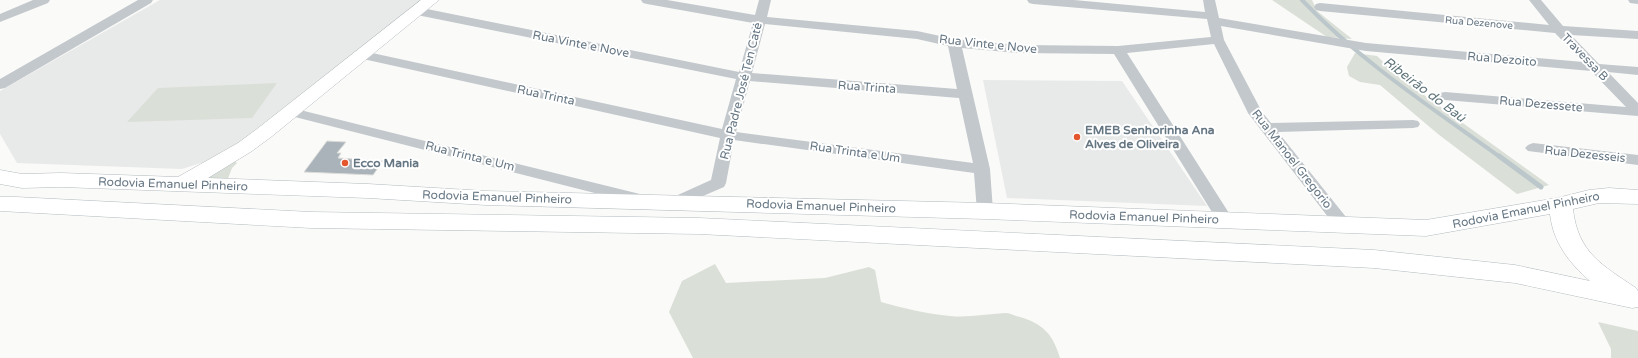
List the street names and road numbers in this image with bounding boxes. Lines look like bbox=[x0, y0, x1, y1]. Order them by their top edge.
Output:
street label: Rua Dezenove bbox=[1444, 14, 1514, 32]
street label: Rua Padre José Ten Caté bbox=[717, 21, 765, 161]
street label: Rua Vinte e Nove bbox=[531, 28, 631, 60]
street label: Travessa B bbox=[1559, 30, 1611, 84]
street label: Rua Vinte e Nove bbox=[938, 32, 1038, 56]
street label: Rua Dezoito bbox=[1467, 49, 1537, 69]
street label: Rua Trinta bbox=[837, 78, 897, 96]
street label: Rua Trinta bbox=[516, 82, 576, 108]
street label: Rua Dezessete bbox=[1499, 93, 1583, 115]
street label: Rua Manoel Gregorio bbox=[1249, 107, 1335, 211]
street label: Rua Trinta e Um bbox=[424, 138, 516, 174]
street label: Rua Trinta e Um bbox=[809, 139, 901, 165]
street label: Rua Dezesseis bbox=[1544, 143, 1626, 165]
street label: Rodovia Emanuel Pinheiro bbox=[98, 174, 248, 194]
street label: Rodovia Emanuel Pinheiro bbox=[422, 187, 572, 207]
street label: Rodovia Emanuel Pinheiro bbox=[1451, 189, 1601, 231]
street label: Rodovia Emanuel Pinheiro bbox=[746, 196, 896, 216]
street label: Rodovia Emanuel Pinheiro bbox=[1069, 207, 1219, 227]

